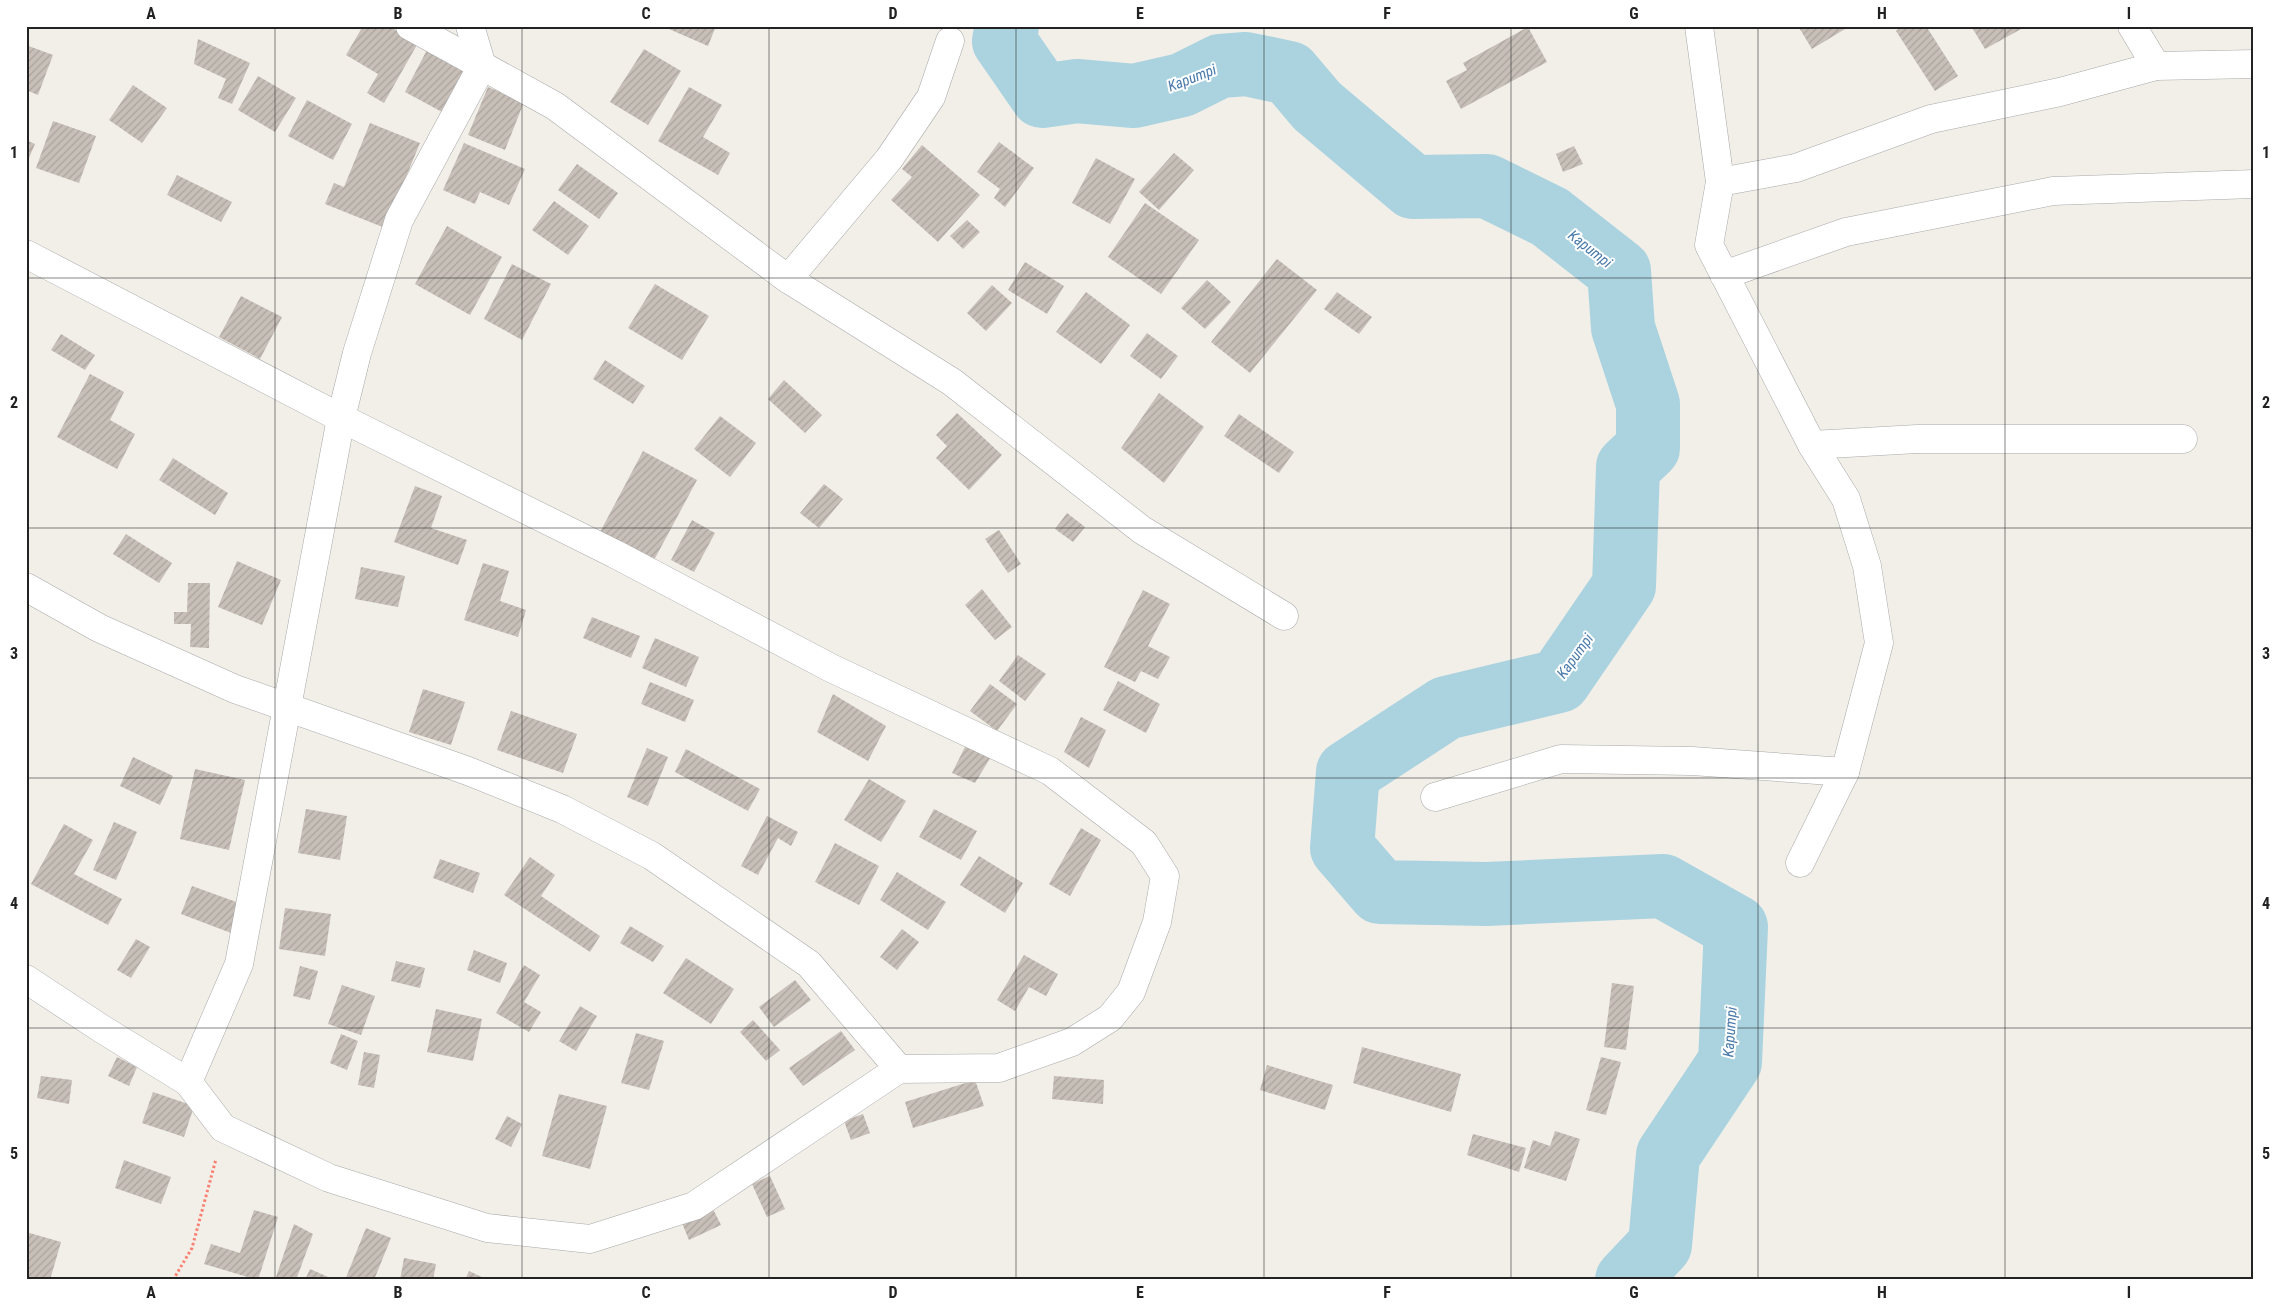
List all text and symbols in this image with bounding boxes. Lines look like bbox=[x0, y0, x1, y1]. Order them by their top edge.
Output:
text: A bbox=[146, 4, 156, 23]
text: B bbox=[394, 4, 403, 23]
text: C bbox=[641, 4, 651, 23]
text: D bbox=[888, 4, 898, 23]
text: E bbox=[1136, 4, 1144, 23]
text: F bbox=[1383, 4, 1391, 23]
text: G bbox=[1629, 4, 1639, 23]
text: H bbox=[1877, 4, 1887, 23]
text: I bbox=[2127, 4, 2131, 23]
water label: Kapumpi bbox=[1165, 60, 1219, 95]
text: 1 bbox=[10, 143, 18, 162]
text: 1 bbox=[2262, 143, 2270, 162]
water label: Kapumpi bbox=[1565, 226, 1616, 272]
text: 2 bbox=[10, 393, 18, 412]
text: 2 bbox=[2262, 393, 2270, 412]
water label: Kapumpi bbox=[1553, 630, 1598, 682]
text: 3 bbox=[10, 644, 18, 663]
text: 3 bbox=[2262, 644, 2270, 663]
text: 4 bbox=[10, 894, 18, 913]
text: 4 bbox=[2262, 894, 2270, 913]
water label: Kapumpi bbox=[1719, 1005, 1741, 1058]
text: 5 bbox=[10, 1144, 18, 1163]
text: 5 bbox=[2262, 1144, 2270, 1163]
text: A bbox=[146, 1283, 156, 1302]
text: B bbox=[394, 1283, 403, 1302]
text: C bbox=[641, 1283, 651, 1302]
text: D bbox=[888, 1283, 898, 1302]
text: E bbox=[1136, 1283, 1144, 1302]
text: F bbox=[1383, 1283, 1391, 1302]
text: G bbox=[1629, 1283, 1639, 1302]
text: H bbox=[1877, 1283, 1887, 1302]
text: I bbox=[2127, 1283, 2131, 1302]

